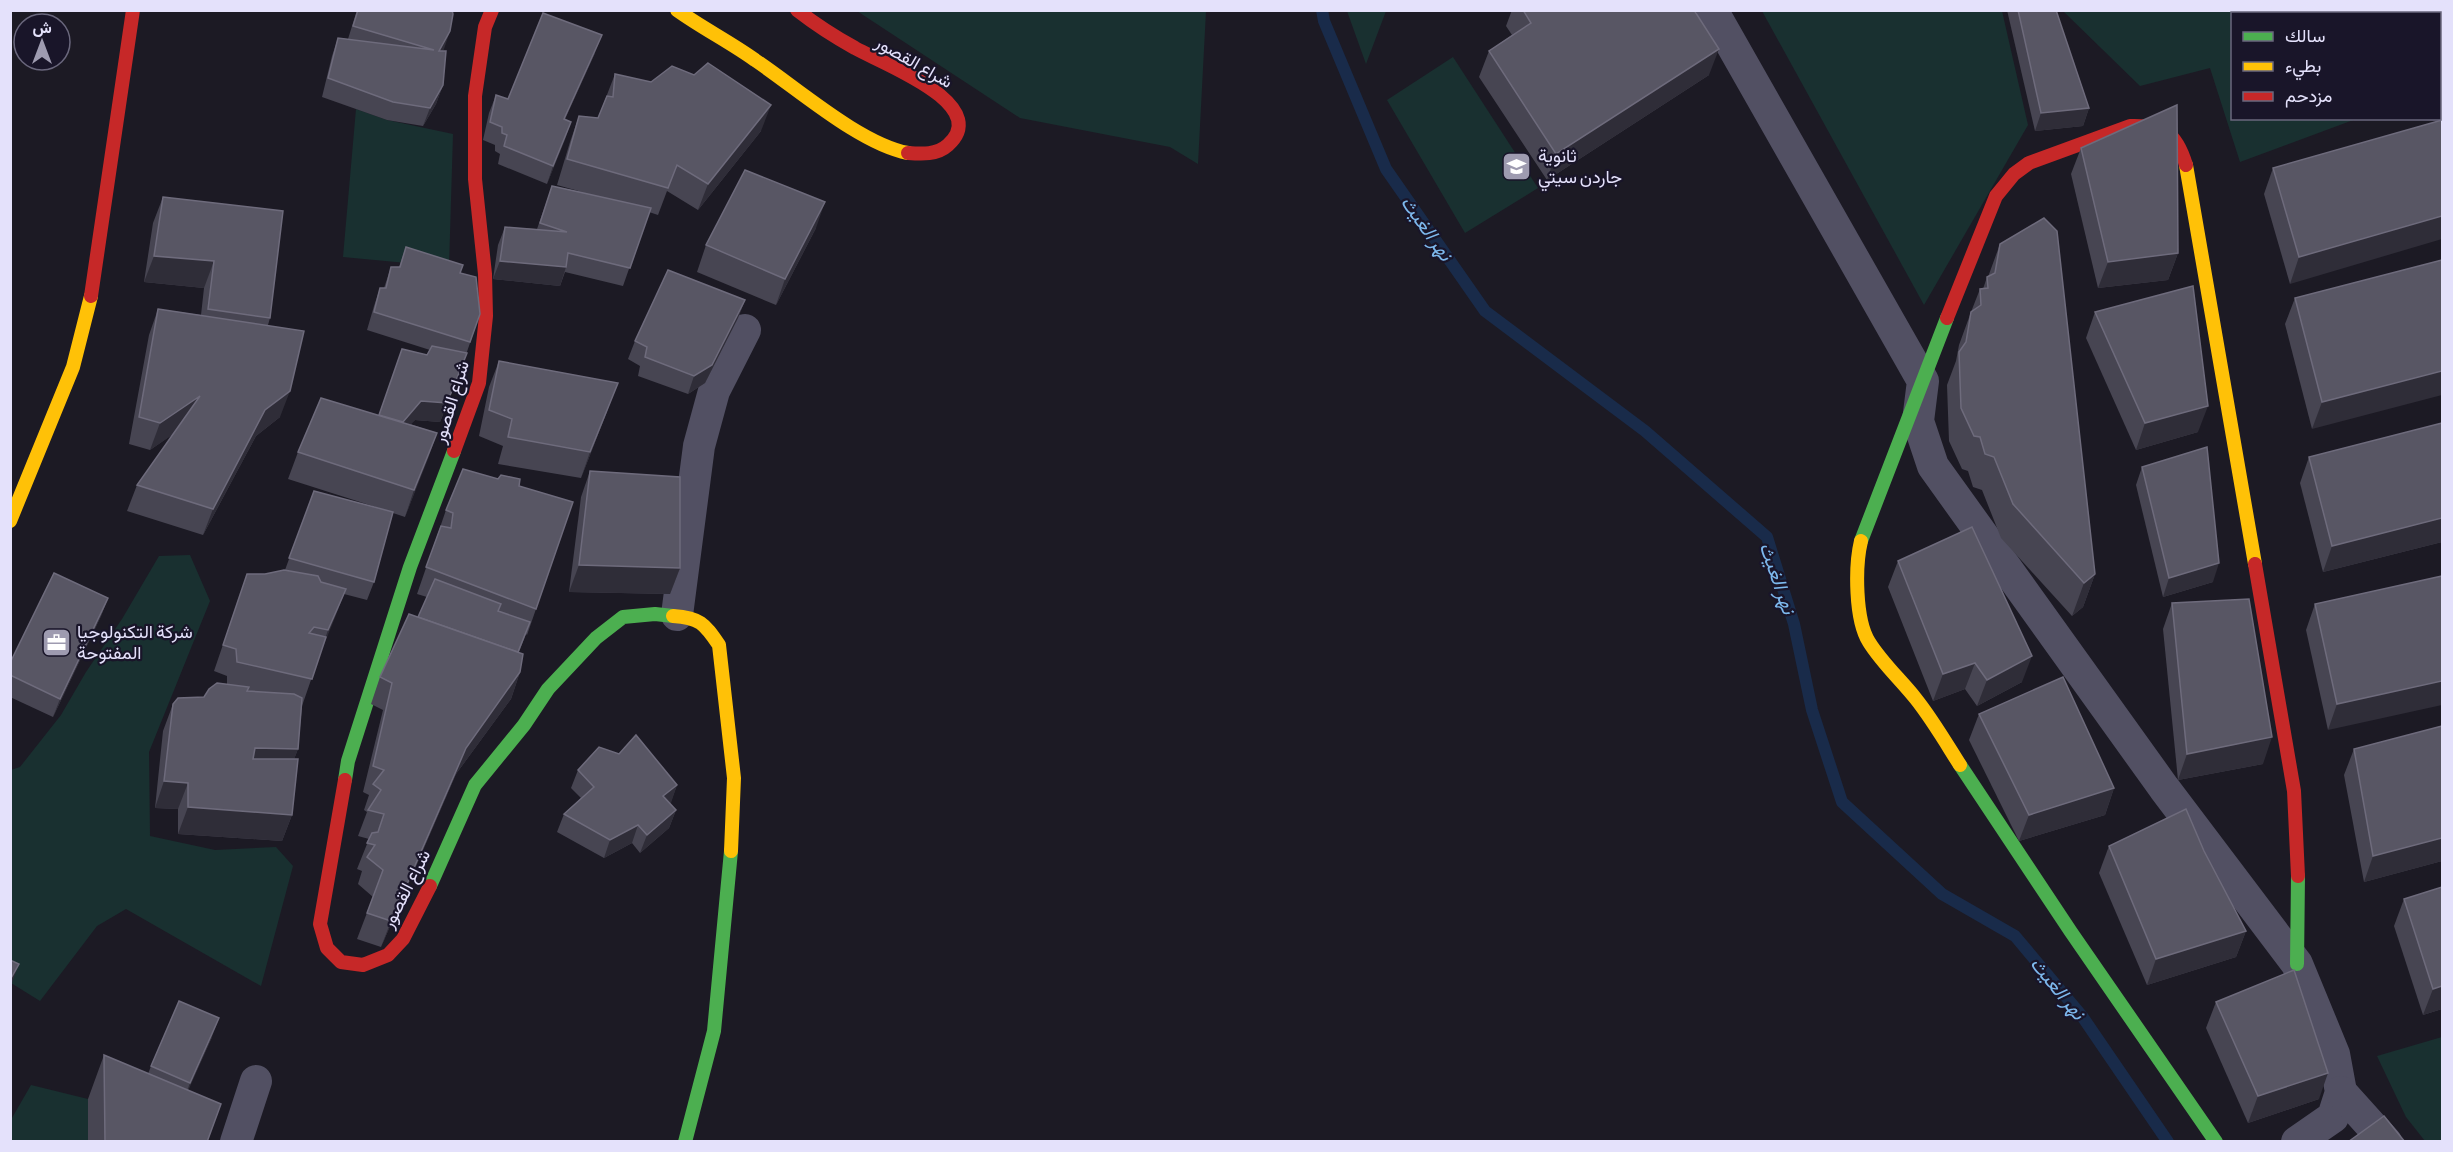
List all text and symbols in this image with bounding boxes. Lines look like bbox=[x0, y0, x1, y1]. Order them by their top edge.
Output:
north arrow bbox=[12, 12, 72, 72]
legend bbox=[2231, 12, 2441, 120]
text: ش bbox=[32, 20, 52, 37]
text: سالك bbox=[2285, 28, 2325, 46]
street label: شراع القصور bbox=[870, 33, 955, 94]
text: بطيء bbox=[2285, 58, 2321, 81]
text: مزدحم bbox=[2285, 88, 2332, 108]
place label: ثانوية جاردن سيتي bbox=[1538, 148, 1622, 192]
school or university icon: ثانوية جاردن سيتي bbox=[1501, 150, 1533, 182]
water label: نهر الغيث bbox=[1395, 193, 1456, 267]
street label: شراع القصور bbox=[431, 359, 475, 447]
water label: نهر الغيث bbox=[1754, 540, 1799, 618]
place label: شركة التكنولوجيا المفتوحة bbox=[77, 624, 193, 664]
office icon: شركة التكنولوجيا المفتوحة bbox=[40, 626, 72, 658]
street label: شراع القصور bbox=[379, 847, 436, 933]
water label: نهر الغيث bbox=[2025, 954, 2089, 1026]

